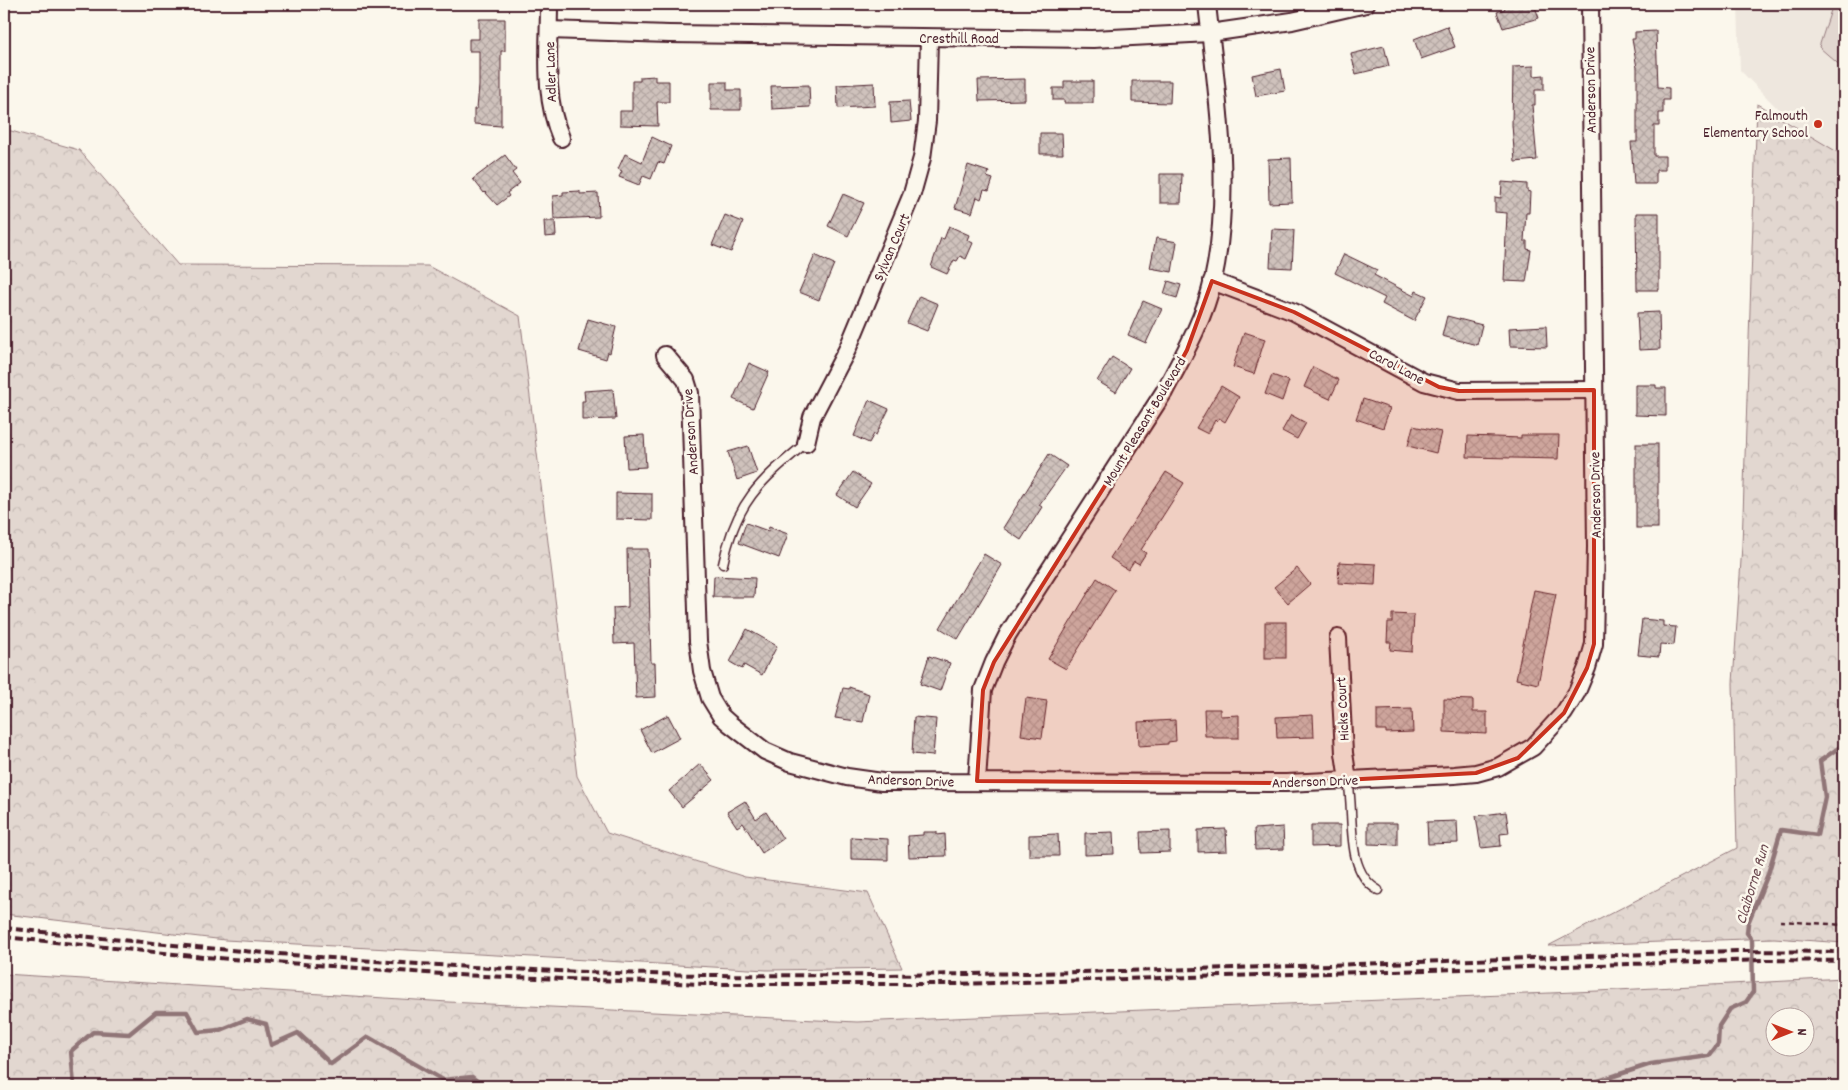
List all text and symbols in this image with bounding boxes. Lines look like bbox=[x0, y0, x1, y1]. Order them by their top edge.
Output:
street label: Cresthill Road bbox=[919, 29, 999, 51]
street label: Adler Lane bbox=[540, 41, 564, 103]
street label: Anderson Drive bbox=[1580, 46, 1604, 133]
place label: Falmouth Elementary School bbox=[1703, 106, 1808, 145]
marker: Falmouth Elementary School bbox=[1812, 118, 1824, 130]
street label: Sylvan Court bbox=[869, 210, 917, 285]
street label: Carol Lane bbox=[1364, 344, 1428, 392]
street label: Mount Pleasant Boulevard bbox=[1098, 353, 1193, 491]
street label: Anderson Drive bbox=[678, 388, 706, 476]
street label: Anderson Drive bbox=[1585, 451, 1609, 538]
street label: Hicks Court bbox=[1331, 676, 1357, 741]
street label: Anderson Drive bbox=[867, 769, 955, 795]
street label: Anderson Drive bbox=[1271, 770, 1359, 796]
water label: Claiborne Run bbox=[1730, 841, 1777, 927]
north arrow bbox=[1766, 1008, 1816, 1058]
text: N bbox=[1791, 1029, 1811, 1036]

